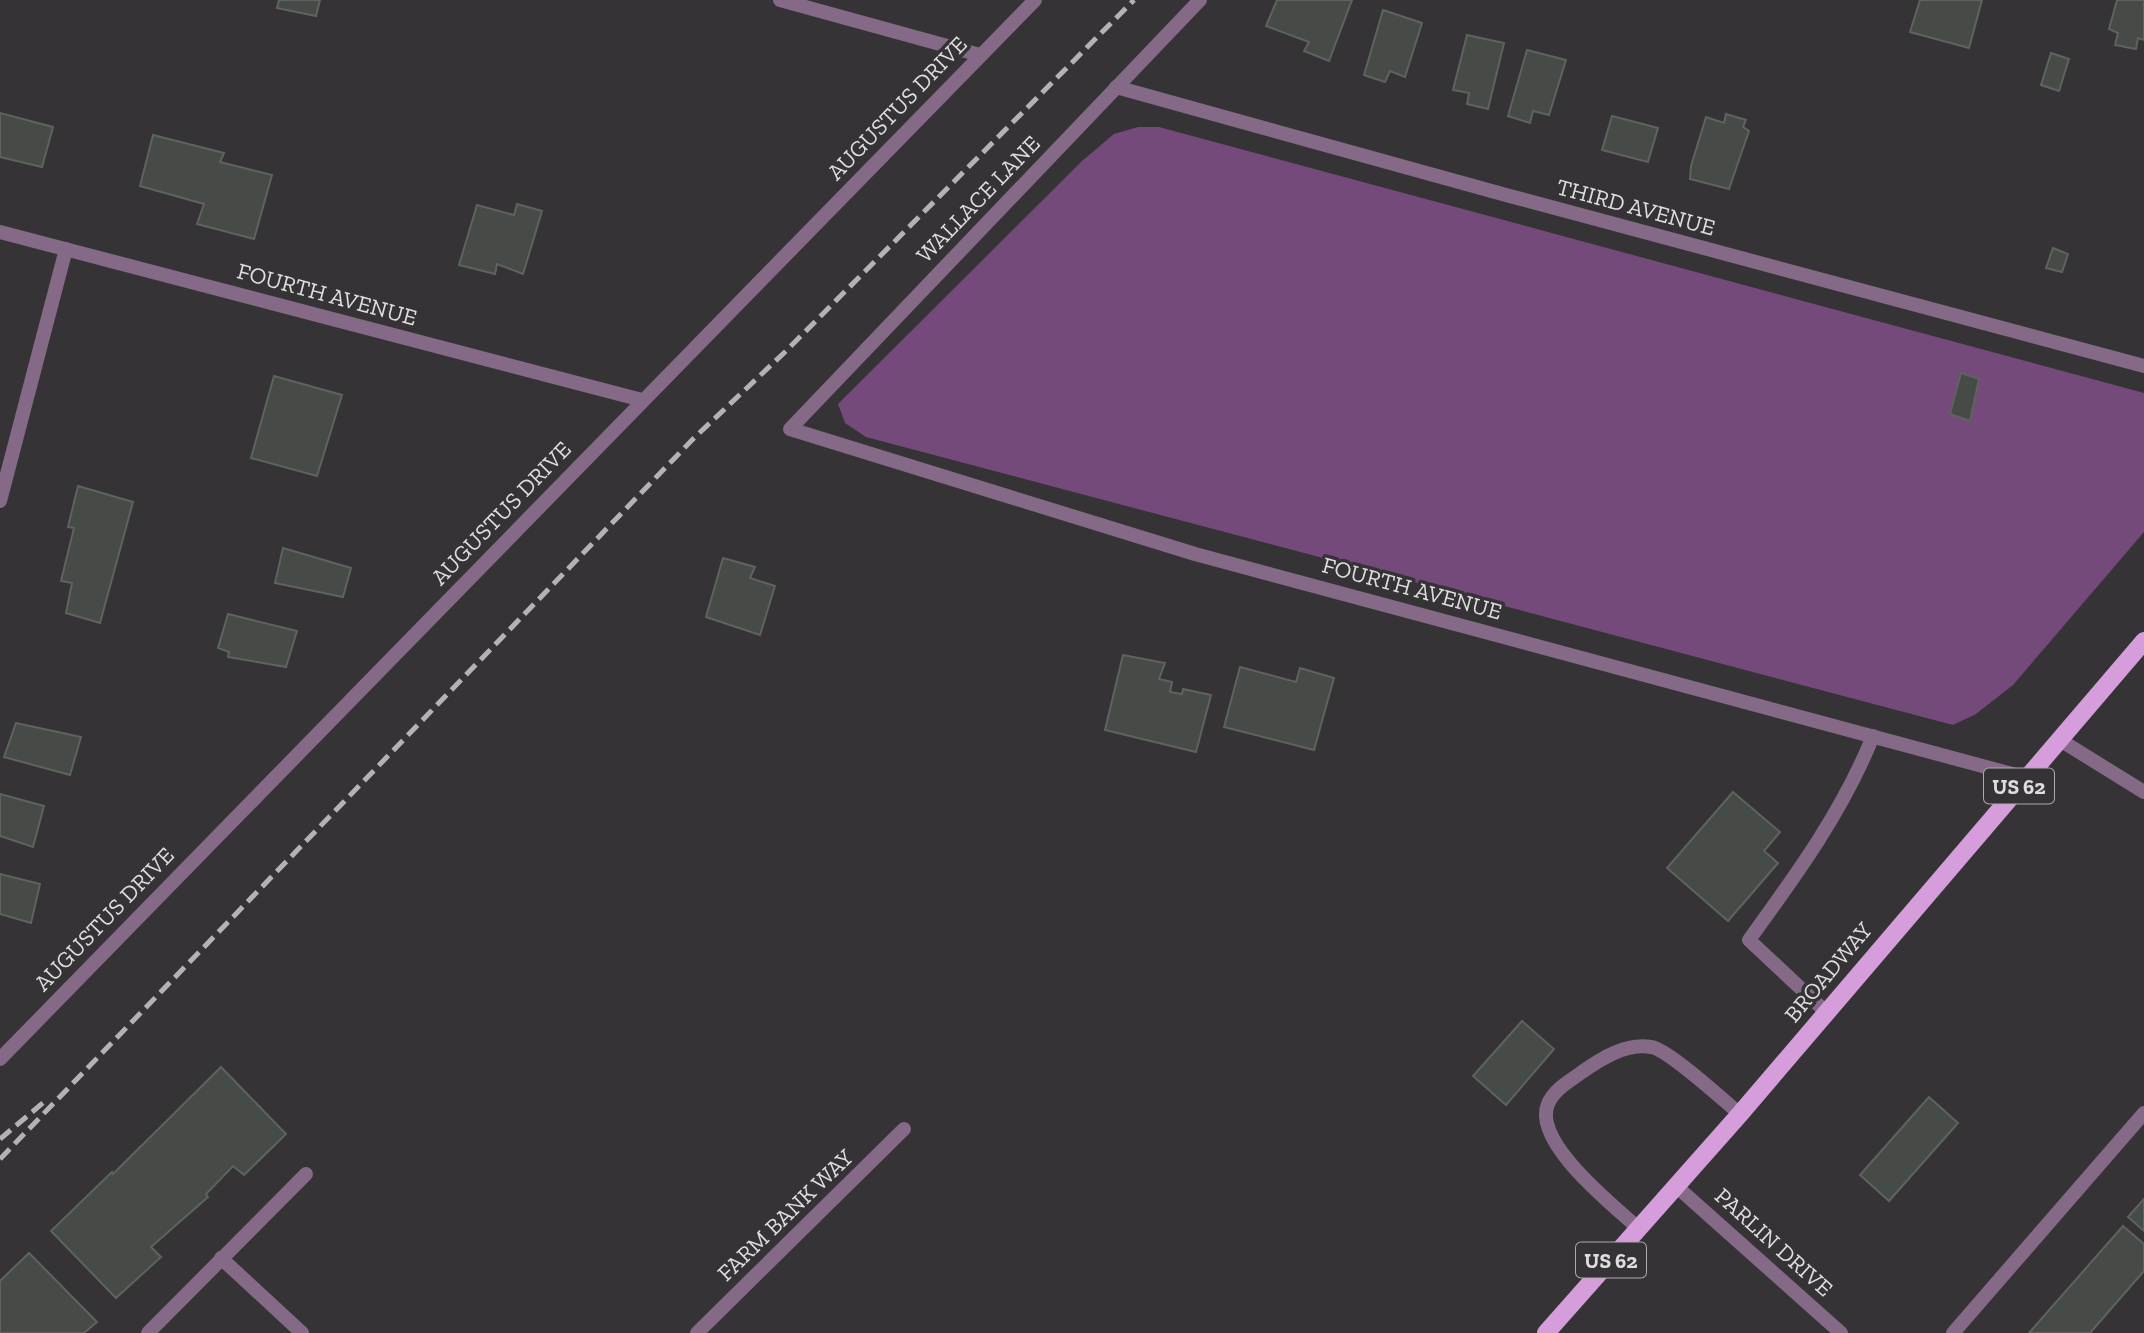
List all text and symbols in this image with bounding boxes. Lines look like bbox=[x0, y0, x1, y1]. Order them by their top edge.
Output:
street label: AUGUSTUS DRIVE bbox=[821, 30, 973, 186]
street label: WALLACE LANE bbox=[910, 130, 1046, 268]
street label: THIRD AVENUE bbox=[1554, 172, 1718, 242]
street label: FOURTH AVENUE bbox=[234, 257, 420, 331]
street label: AUGUSTUS DRIVE bbox=[425, 435, 577, 591]
street label: FOURTH AVENUE bbox=[1319, 551, 1505, 625]
road number: US 62 bbox=[1984, 768, 2054, 804]
street label: AUGUSTUS DRIVE bbox=[28, 841, 180, 997]
street label: BROADWAY bbox=[1778, 916, 1879, 1028]
street label: FARM BANK WAY bbox=[711, 1142, 859, 1287]
street label: PARLIN DRIVE bbox=[1709, 1182, 1839, 1302]
road number: US 62 bbox=[1576, 1242, 1646, 1278]

